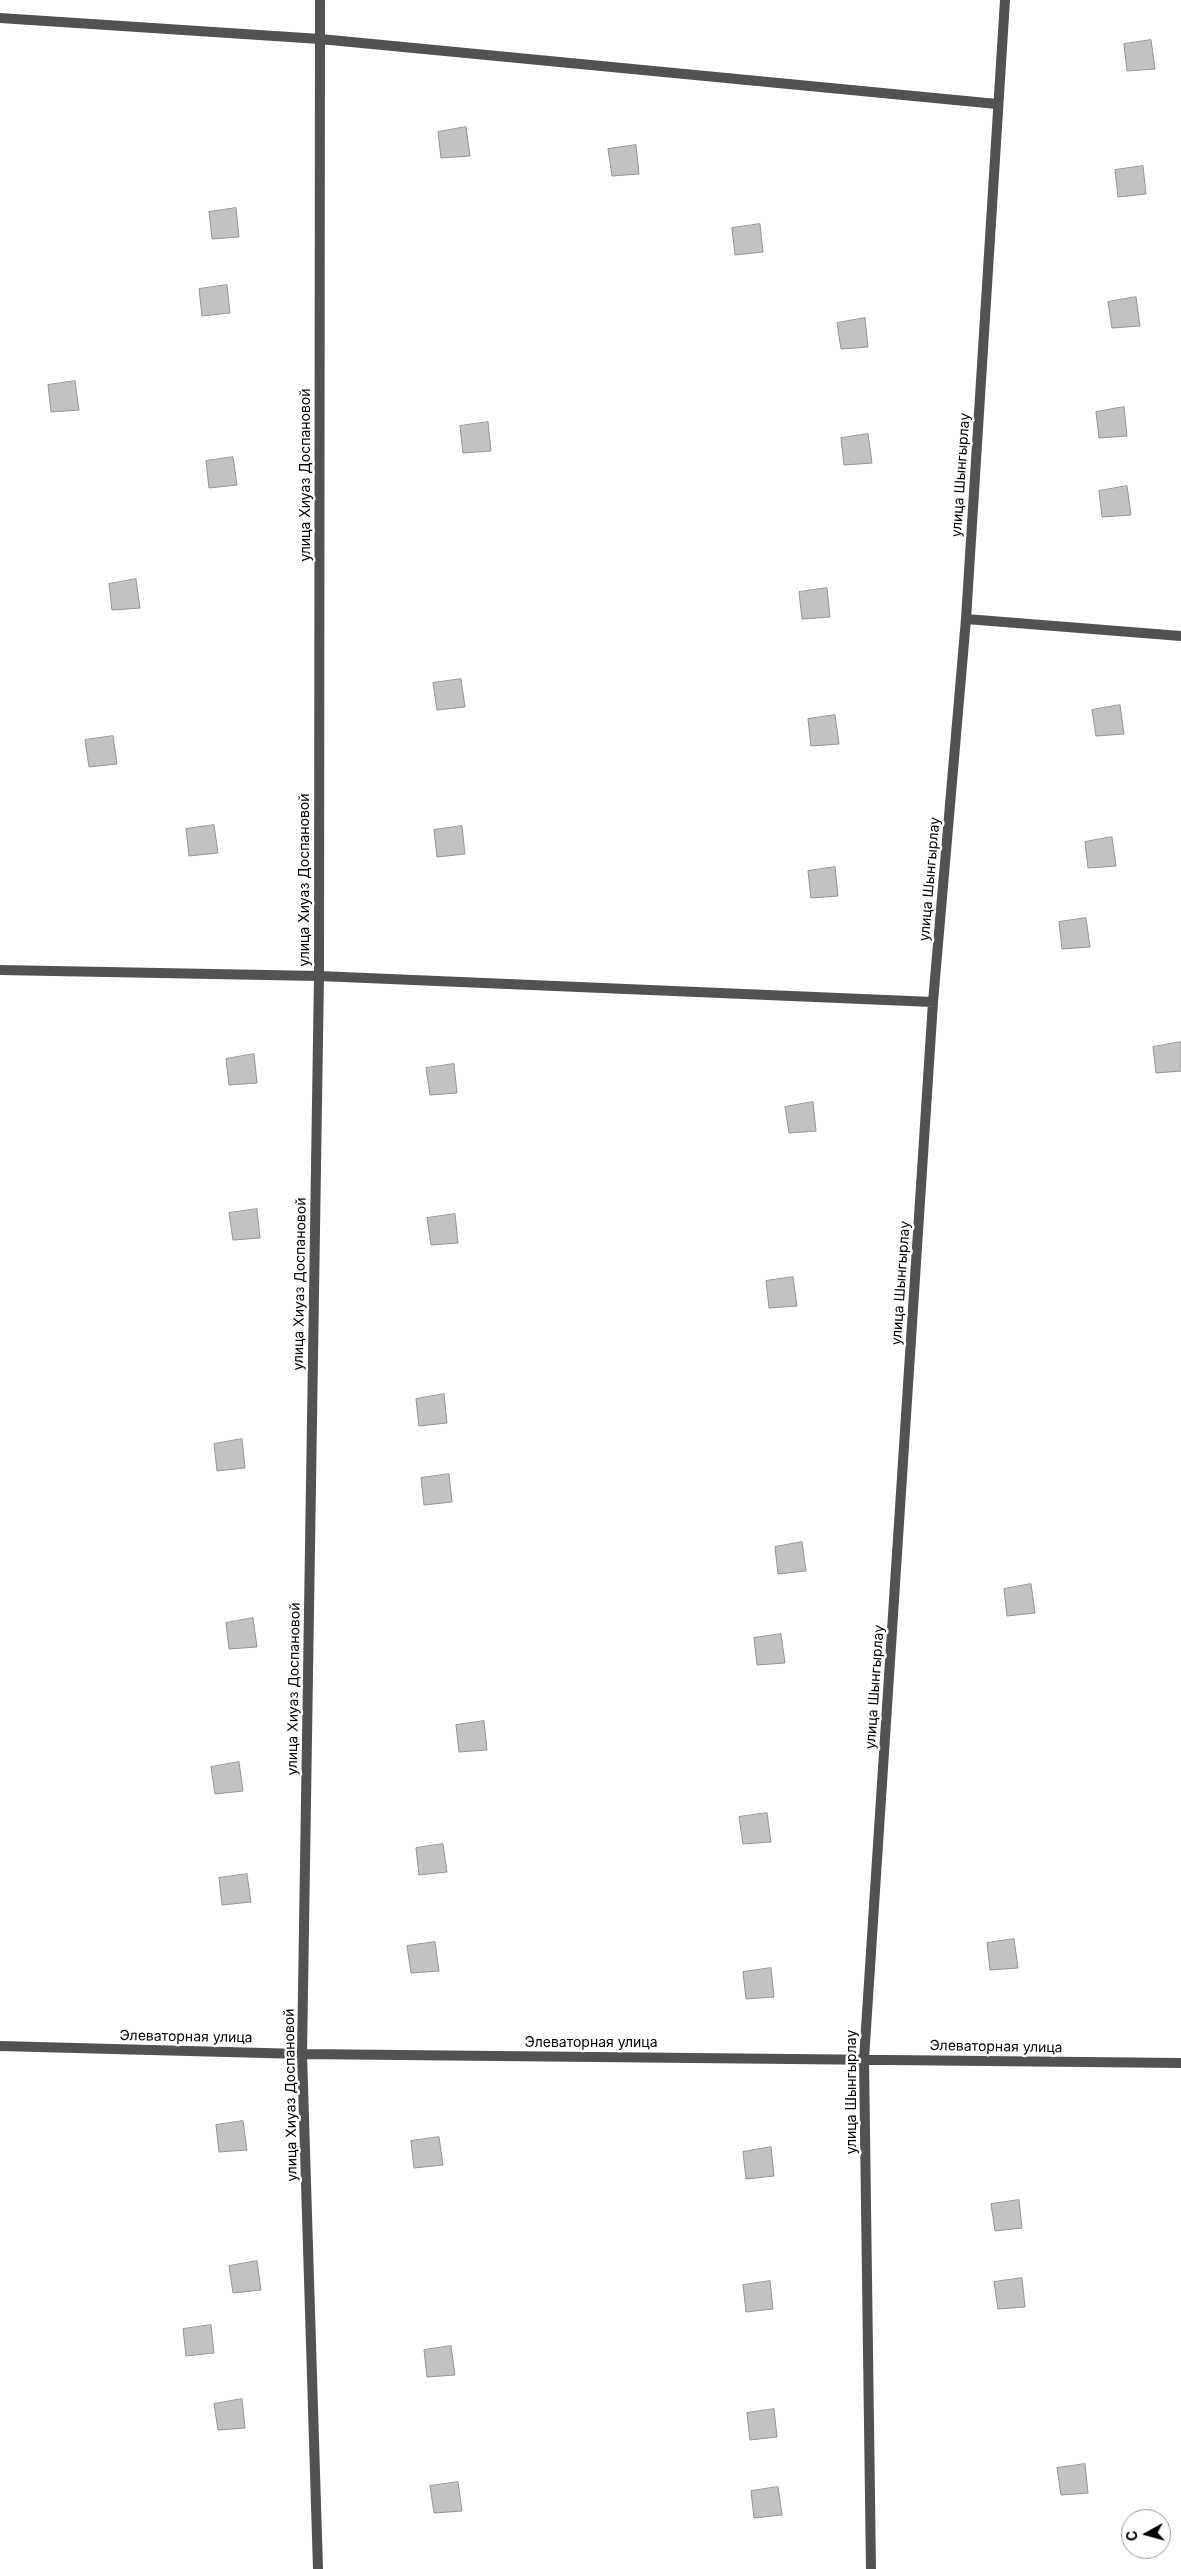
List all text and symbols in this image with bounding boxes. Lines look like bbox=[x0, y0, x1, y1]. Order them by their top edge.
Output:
street label: улица Хиуаз Доспановой bbox=[298, 388, 314, 562]
street label: улица Шынгырлау bbox=[948, 412, 974, 538]
street label: улица Хиуаз Доспановой bbox=[297, 793, 313, 967]
street label: улица Шынгырлау bbox=[916, 816, 944, 942]
street label: улица Хиуаз Доспановой bbox=[290, 1197, 310, 1371]
street label: улица Шынгырлау bbox=[888, 1220, 914, 1346]
street label: улица Хиуаз Доспановой bbox=[284, 1602, 304, 1776]
street label: улица Шынгырлау bbox=[862, 1624, 888, 1750]
street label: улица Хиуаз Доспановой bbox=[281, 2008, 301, 2182]
street label: Элеваторная улица bbox=[119, 2027, 253, 2047]
street label: улица Шынгырлау bbox=[844, 2030, 860, 2154]
street label: Элеваторная улица bbox=[524, 2035, 658, 2051]
street label: Элеваторная улица bbox=[929, 2037, 1063, 2057]
north arrow bbox=[1121, 2509, 1171, 2559]
text: С bbox=[1123, 2530, 1141, 2542]

